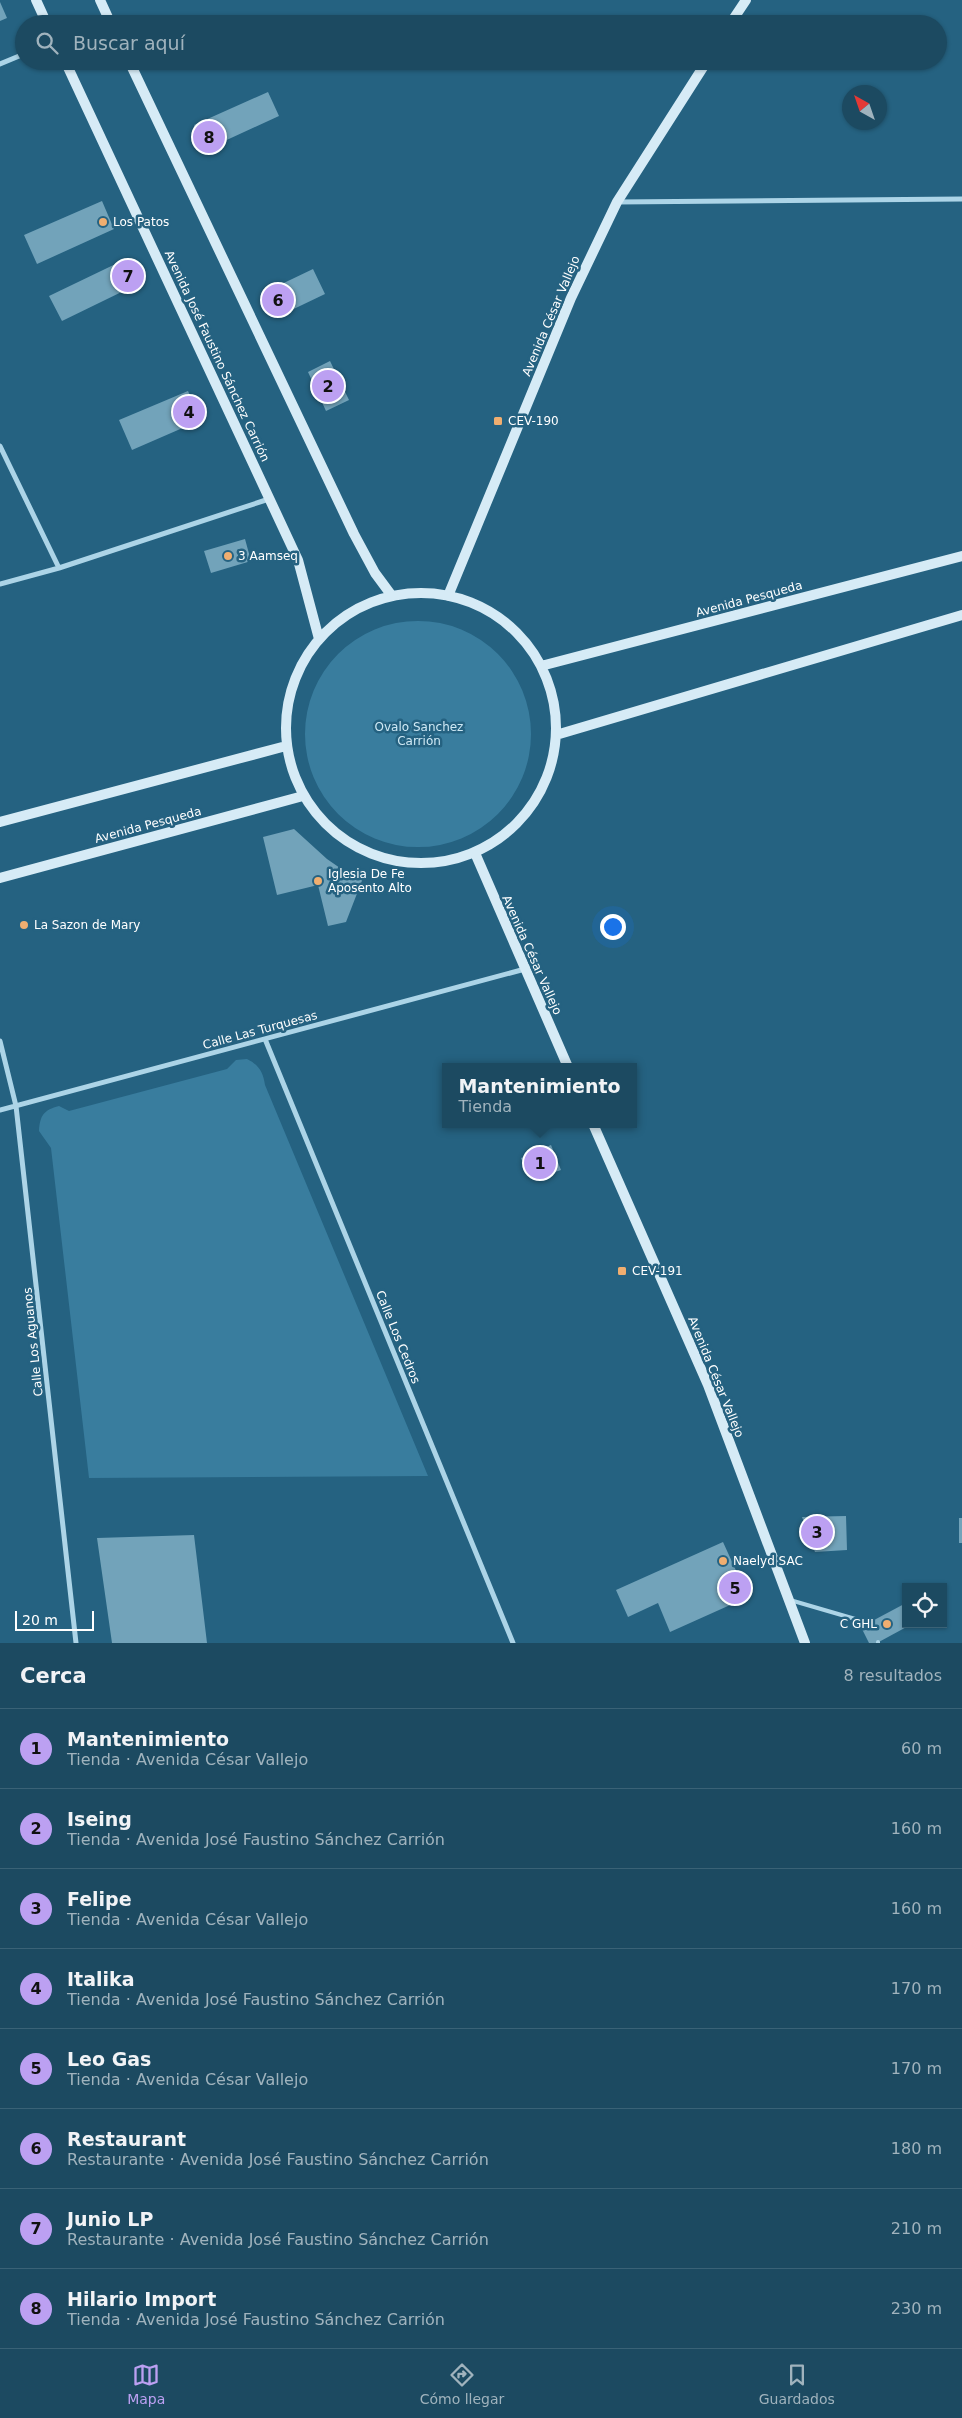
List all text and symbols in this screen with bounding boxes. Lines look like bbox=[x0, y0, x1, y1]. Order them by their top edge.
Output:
search box bbox=[15, 15, 947, 70]
icon: search bbox=[33, 29, 61, 57]
text: Buscar aquí bbox=[73, 32, 185, 54]
north arrow bbox=[842, 85, 887, 130]
pin: 8 bbox=[193, 118, 225, 156]
place label: Los Patos bbox=[113, 215, 169, 229]
marker: Los Patos bbox=[97, 216, 109, 228]
street label: Avenida José Faustino Sánchez Carrión bbox=[162, 248, 272, 464]
street label: Avenida César Vallejo bbox=[519, 254, 583, 378]
pin: 7 bbox=[112, 257, 144, 295]
pin: 6 bbox=[262, 281, 294, 319]
pin: 2 bbox=[312, 367, 344, 405]
pin: 4 bbox=[173, 393, 205, 431]
place label: CEV-190 bbox=[508, 414, 559, 428]
marker: CEV-190 bbox=[492, 415, 504, 427]
place label: 3 Aamseq bbox=[238, 549, 298, 563]
marker: 3 Aamseq bbox=[222, 550, 234, 562]
street label: Avenida Pesqueda bbox=[694, 578, 804, 620]
park label: Ovalo Sanchez Carrión bbox=[375, 720, 463, 748]
street label: Avenida Pesqueda bbox=[93, 804, 203, 846]
place label: Iglesia De Fe Aposento Alto bbox=[328, 867, 412, 895]
marker: Iglesia De Fe Aposento Alto bbox=[312, 875, 324, 887]
street label: Avenida César Vallejo bbox=[499, 893, 565, 1017]
your location bbox=[600, 914, 626, 940]
place label: La Sazon de Mary bbox=[34, 918, 140, 932]
marker: La Sazon de Mary bbox=[18, 919, 30, 931]
street label: Calle Las Turquesas bbox=[201, 1008, 319, 1052]
popup bbox=[442, 1063, 637, 1128]
text: Mantenimiento bbox=[458, 1075, 621, 1097]
text: Tienda bbox=[458, 1097, 512, 1116]
pin: 1 bbox=[524, 1144, 556, 1182]
place label: CEV-191 bbox=[632, 1264, 683, 1278]
marker: CEV-191 bbox=[616, 1265, 628, 1277]
street label: Calle Los Aguanos bbox=[20, 1287, 46, 1397]
street label: Calle Los Cedros bbox=[373, 1288, 423, 1386]
street label: Avenida César Vallejo bbox=[685, 1314, 747, 1440]
pin: 3 bbox=[801, 1513, 833, 1551]
place label: Naelyd SAC bbox=[733, 1554, 803, 1568]
marker: Naelyd SAC bbox=[717, 1555, 729, 1567]
pin: 5 bbox=[719, 1569, 751, 1607]
map controls bbox=[902, 1583, 947, 1628]
button: locate bbox=[902, 1583, 947, 1628]
scale bar bbox=[15, 1608, 94, 1631]
text: 20 m bbox=[22, 1612, 58, 1628]
place label: C GHL bbox=[840, 1617, 877, 1631]
marker: C GHL bbox=[881, 1618, 893, 1630]
text: Cerca bbox=[20, 1664, 87, 1688]
text: 8 resultados bbox=[843, 1666, 942, 1685]
text: Mantenimiento bbox=[67, 1728, 229, 1750]
text: 1 bbox=[30, 1739, 42, 1758]
text: 60 m bbox=[901, 1739, 942, 1758]
text: Tienda · Avenida César Vallejo bbox=[67, 1750, 308, 1769]
text: Iseing bbox=[67, 1808, 132, 1830]
text: 2 bbox=[30, 1819, 42, 1838]
text: 160 m bbox=[891, 1819, 942, 1838]
text: Tienda · Avenida José Faustino Sánchez Carrión bbox=[67, 1830, 445, 1849]
text: Felipe bbox=[67, 1888, 132, 1910]
text: 3 bbox=[30, 1899, 42, 1918]
text: 160 m bbox=[891, 1899, 942, 1918]
text: Tienda · Avenida César Vallejo bbox=[67, 1910, 308, 1929]
text: Italika bbox=[67, 1968, 134, 1990]
text: 4 bbox=[30, 1979, 42, 1998]
text: 170 m bbox=[891, 1979, 942, 1998]
text: Tienda · Avenida José Faustino Sánchez Carrión bbox=[67, 1990, 445, 2009]
text: Leo Gas bbox=[67, 2048, 151, 2070]
text: 5 bbox=[30, 2059, 42, 2078]
text: 170 m bbox=[891, 2059, 942, 2078]
text: Tienda · Avenida César Vallejo bbox=[67, 2070, 308, 2089]
text: Restaurant bbox=[67, 2128, 186, 2150]
text: 6 bbox=[30, 2139, 42, 2158]
text: 180 m bbox=[891, 2139, 942, 2158]
text: Restaurante · Avenida José Faustino Sánchez Carrión bbox=[67, 2150, 489, 2169]
text: Junio LP bbox=[67, 2208, 153, 2230]
text: 7 bbox=[30, 2219, 42, 2238]
text: 210 m bbox=[891, 2219, 942, 2238]
text: Restaurante · Avenida José Faustino Sánchez Carrión bbox=[67, 2230, 489, 2249]
text: Hilario Import bbox=[67, 2288, 216, 2310]
text: 8 bbox=[30, 2299, 42, 2318]
text: 230 m bbox=[891, 2299, 942, 2318]
text: Tienda · Avenida José Faustino Sánchez Carrión bbox=[67, 2310, 445, 2329]
tab: Mapa bbox=[127, 2361, 165, 2407]
tab: Cómo llegar bbox=[420, 2361, 504, 2407]
tab: Guardados bbox=[759, 2361, 835, 2407]

